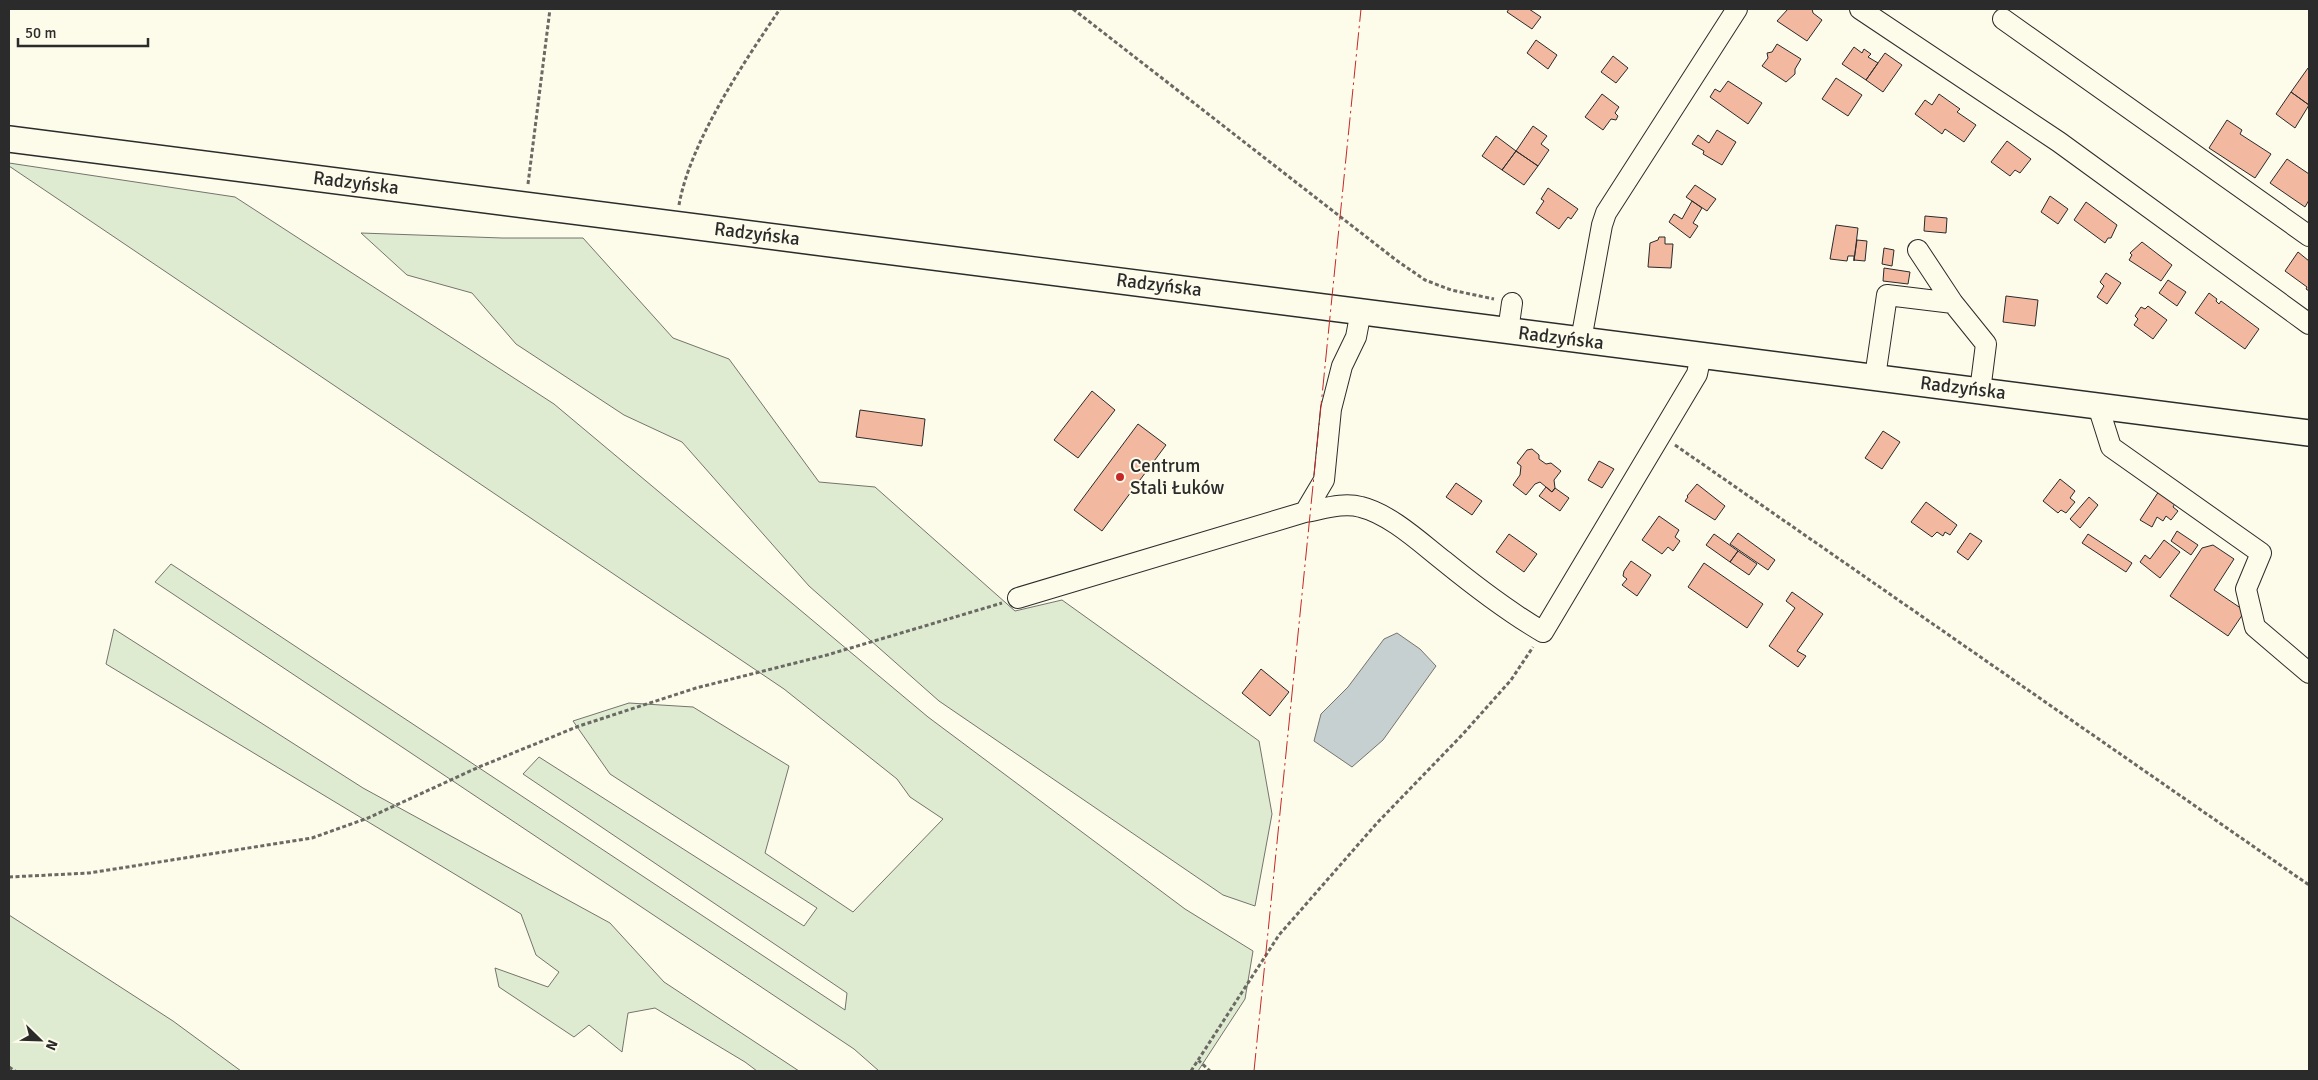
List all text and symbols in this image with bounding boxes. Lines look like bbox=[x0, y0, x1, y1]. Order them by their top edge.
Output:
scale bar bbox=[18, 15, 148, 47]
text: 50 m bbox=[25, 24, 56, 42]
street label: Radzyńska bbox=[312, 166, 400, 200]
street label: Radzyńska bbox=[713, 217, 801, 251]
street label: Radzyńska bbox=[1115, 268, 1203, 302]
street label: Radzyńska bbox=[1517, 321, 1605, 355]
street label: Radzyńska bbox=[1919, 371, 2007, 405]
place label: Centrum Stali Łuków bbox=[1130, 454, 1224, 500]
marker: Centrum Stali Łuków bbox=[1114, 471, 1126, 483]
north arrow bbox=[15, 1015, 65, 1065]
text: N bbox=[42, 1037, 61, 1053]

